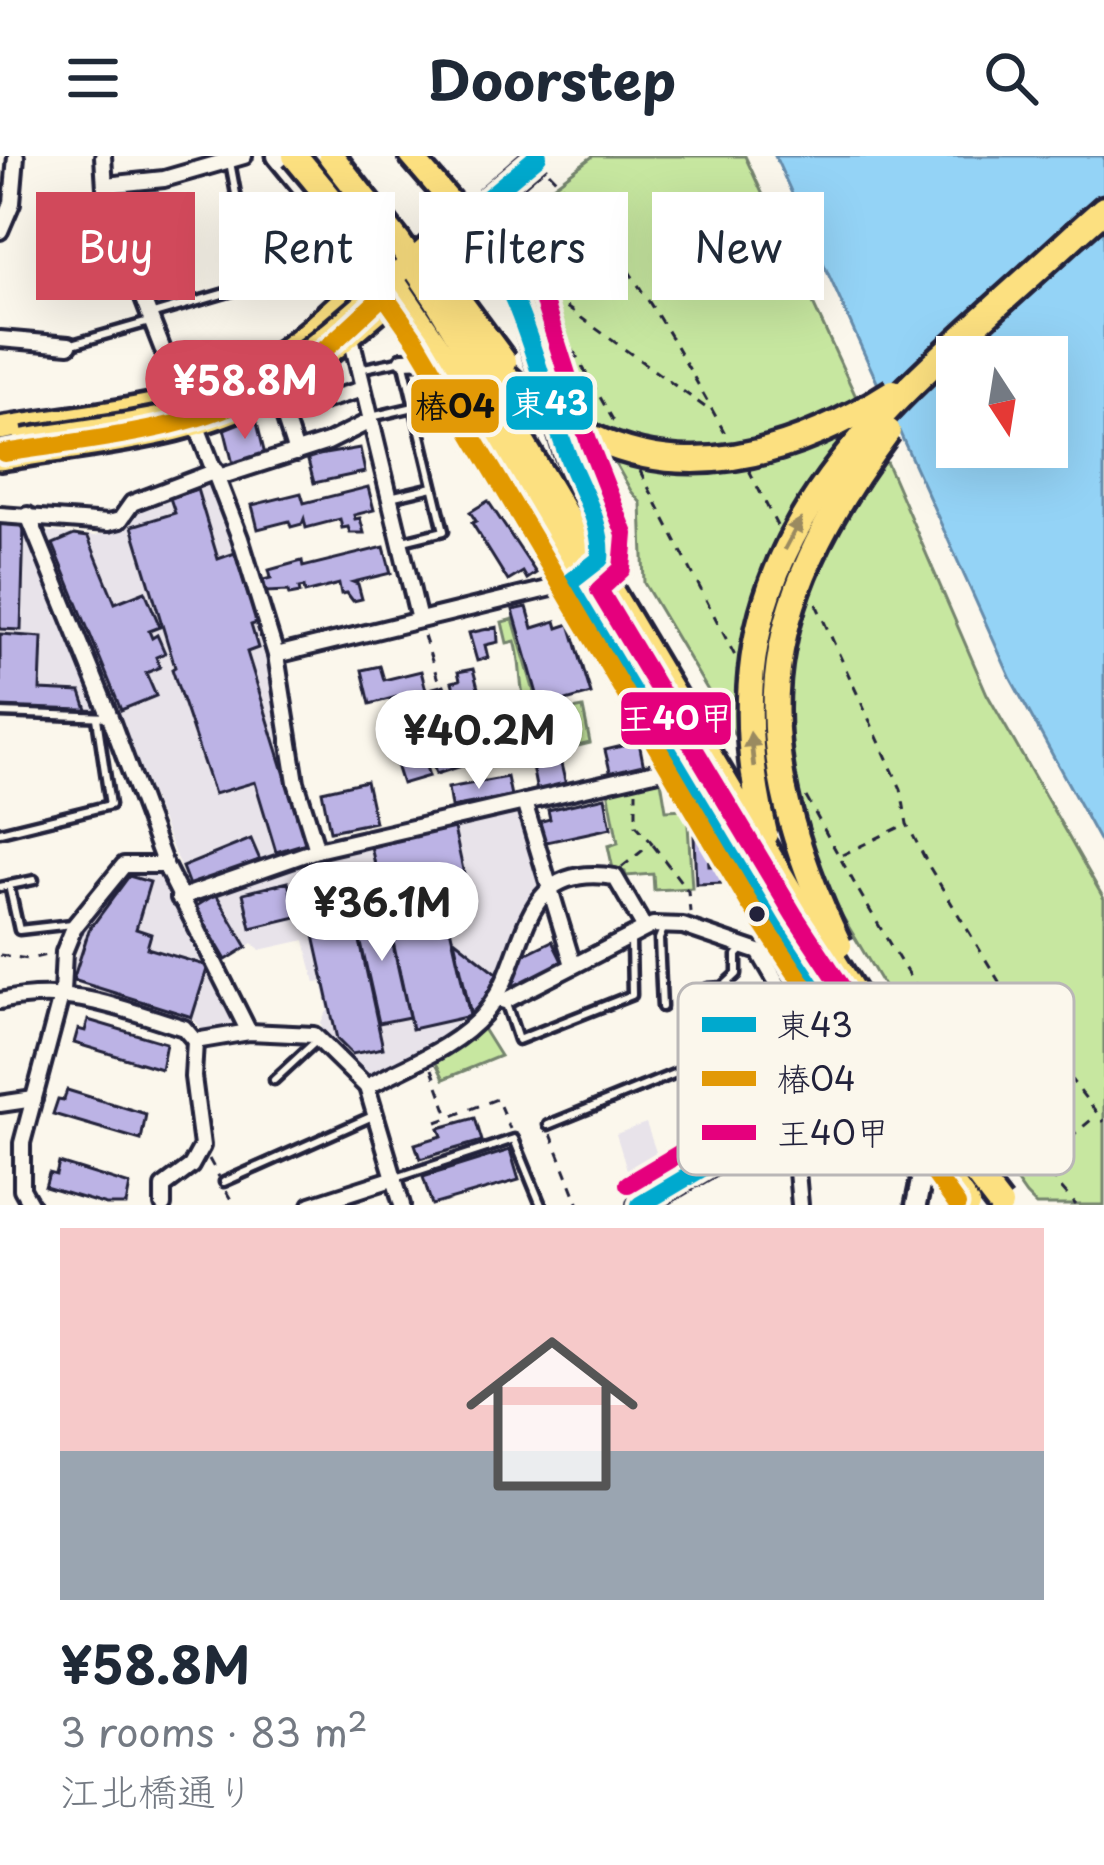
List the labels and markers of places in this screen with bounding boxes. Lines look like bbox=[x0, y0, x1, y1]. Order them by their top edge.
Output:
pin: ¥58.8M bbox=[147, 340, 343, 442]
pin: ¥40.2M bbox=[381, 690, 577, 792]
pin: ¥36.1M bbox=[284, 862, 480, 964]
unlabelled marker bbox=[746, 903, 768, 925]

